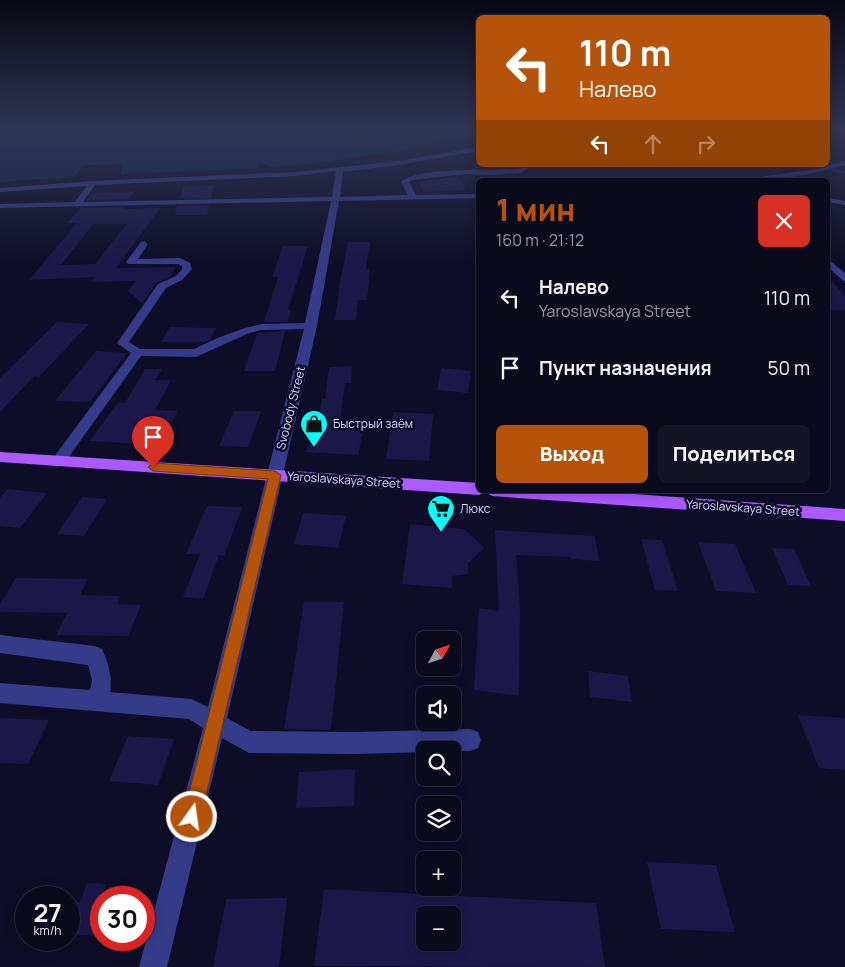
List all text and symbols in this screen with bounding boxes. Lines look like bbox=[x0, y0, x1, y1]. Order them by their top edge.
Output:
text: 110 m bbox=[579, 29, 671, 77]
icon: left bbox=[496, 35, 561, 100]
text: Налево bbox=[579, 74, 657, 104]
icon: left bbox=[586, 130, 614, 158]
icon: ahead bbox=[639, 130, 667, 158]
icon: right bbox=[692, 130, 720, 158]
text: 1 мин bbox=[496, 189, 575, 230]
button: close bbox=[758, 195, 810, 247]
text: 160 m · 21:12 bbox=[496, 229, 584, 251]
text: Налево bbox=[539, 274, 609, 300]
icon: left bbox=[496, 284, 524, 312]
text: 110 m bbox=[764, 285, 810, 311]
text: Yaroslavskaya Street bbox=[539, 300, 691, 322]
icon: arrive bbox=[496, 354, 524, 382]
text: Пункт назначения bbox=[539, 355, 712, 381]
text: 50 m bbox=[768, 355, 810, 381]
street label: Svobody Street bbox=[272, 364, 309, 451]
shop icon: Быстрый заём bbox=[299, 409, 329, 448]
place label: Быстрый заём bbox=[333, 415, 413, 432]
pin bbox=[132, 416, 174, 467]
icon: arrive bbox=[139, 423, 167, 451]
button: Выход bbox=[496, 425, 648, 483]
button: Поделиться bbox=[658, 425, 810, 483]
street label: Yaroslavskaya Street bbox=[287, 467, 402, 492]
supermarket icon: Люкс bbox=[426, 494, 456, 533]
street label: Yaroslavskaya Street bbox=[686, 495, 801, 520]
place label: Люкс bbox=[460, 500, 491, 517]
north arrow bbox=[416, 631, 461, 676]
map controls bbox=[416, 631, 461, 951]
button: sound bbox=[416, 686, 461, 731]
button: search bbox=[416, 741, 461, 786]
position arrow bbox=[165, 790, 217, 842]
button: layers bbox=[416, 796, 461, 841]
button: + bbox=[416, 851, 461, 896]
speed limit sign: 30 bbox=[90, 886, 155, 951]
text: 27 bbox=[33, 895, 62, 930]
button: − bbox=[416, 906, 461, 951]
text: km/h bbox=[34, 922, 61, 939]

